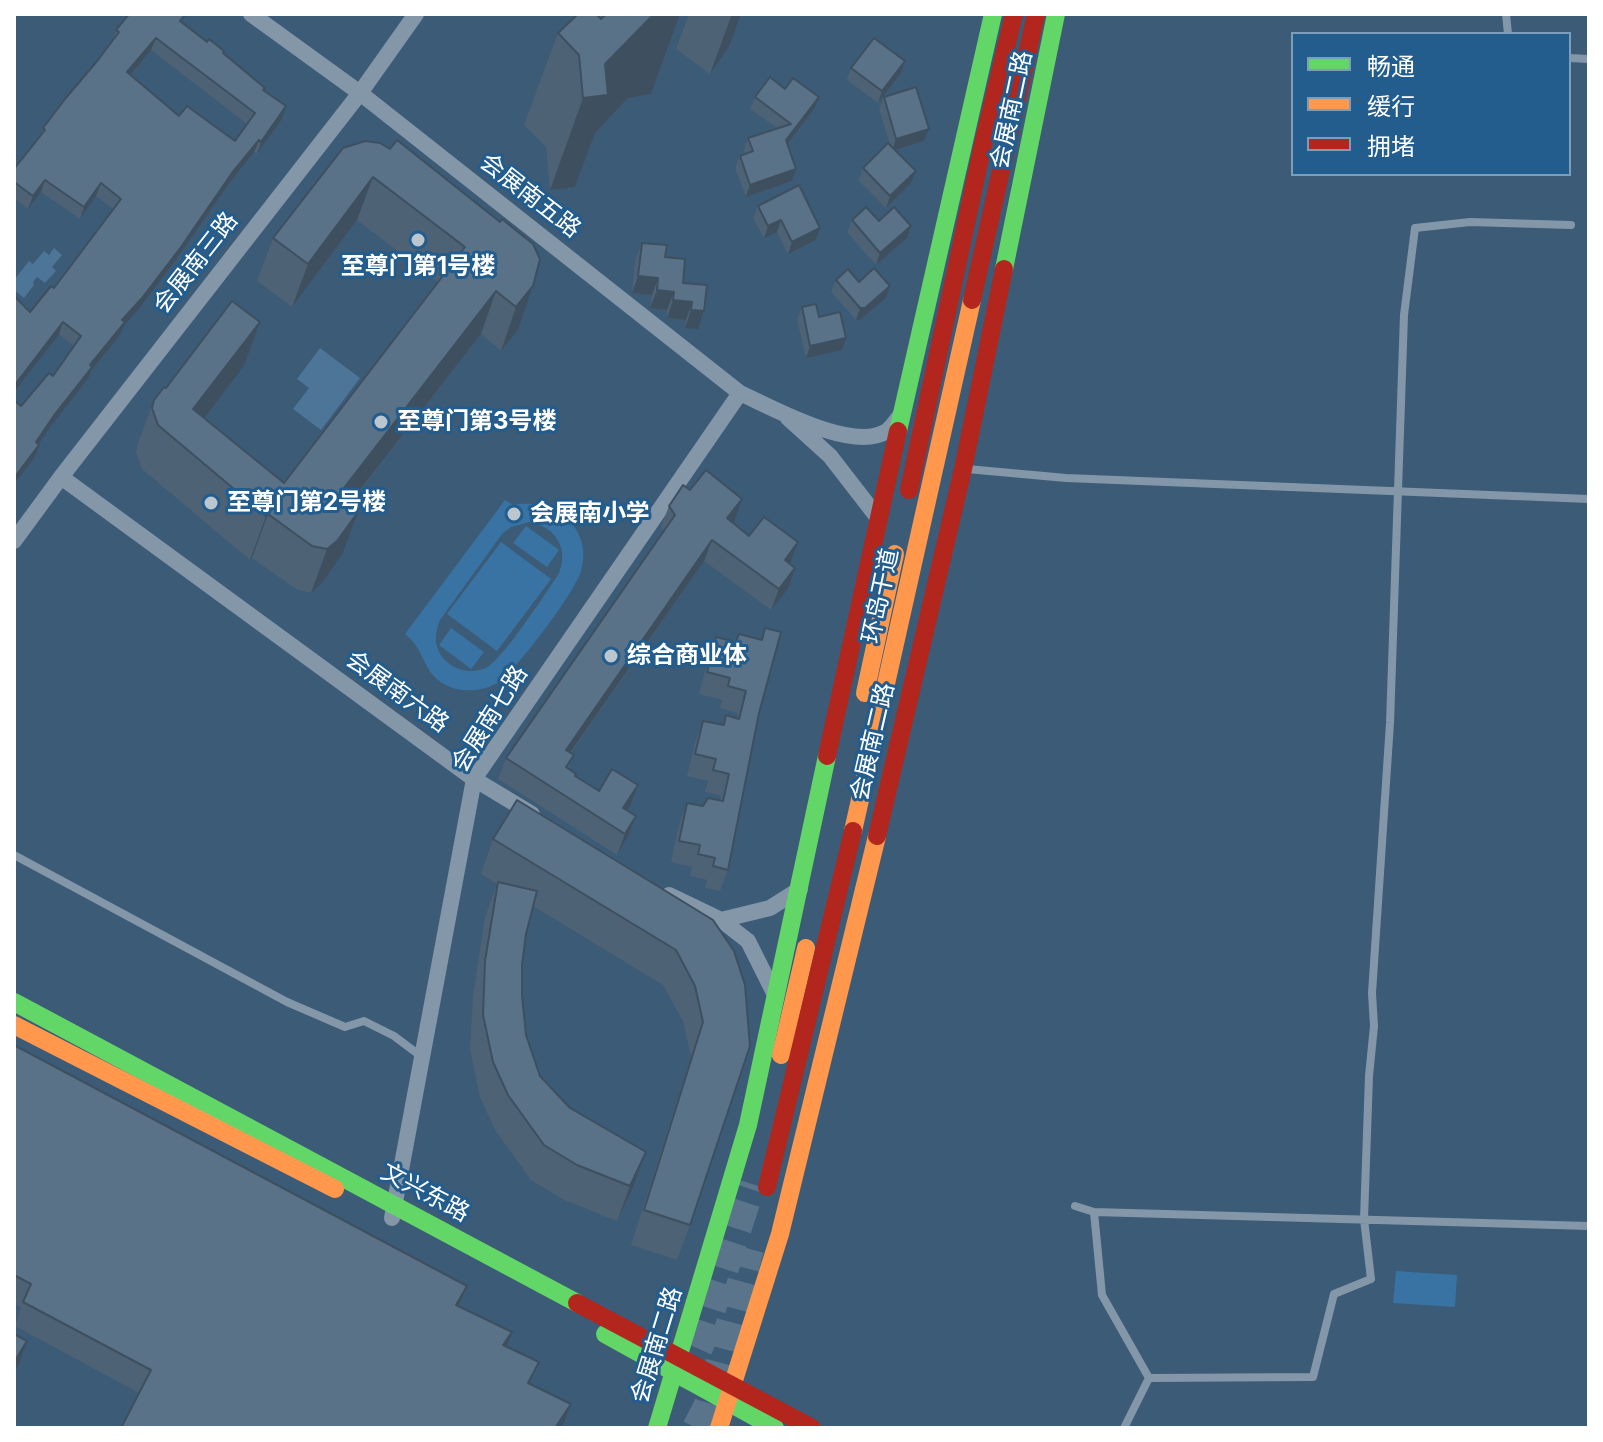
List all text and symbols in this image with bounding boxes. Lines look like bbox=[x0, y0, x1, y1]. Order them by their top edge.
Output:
legend bbox=[1291, 32, 1571, 176]
street label: 会展南二路 bbox=[985, 48, 1039, 172]
text: 畅通 bbox=[1367, 52, 1415, 81]
text: 缓行 bbox=[1367, 92, 1415, 121]
text: 拥堵 bbox=[1367, 132, 1415, 161]
street label: 会展南五路 bbox=[474, 148, 586, 244]
street label: 会展南三路 bbox=[148, 207, 244, 319]
marker: 至尊门第1号楼 bbox=[409, 231, 427, 249]
place label: 至尊门第1号楼 bbox=[341, 253, 495, 281]
place label: 至尊门第3号楼 bbox=[397, 408, 556, 436]
marker: 至尊门第3号楼 bbox=[372, 413, 390, 431]
place label: 至尊门第2号楼 bbox=[227, 489, 386, 517]
marker: 至尊门第2号楼 bbox=[202, 494, 220, 512]
place label: 会展南小学 bbox=[530, 500, 650, 528]
marker: 会展南小学 bbox=[505, 505, 523, 523]
street label: 环岛干道 bbox=[857, 546, 905, 646]
place label: 综合商业体 bbox=[627, 642, 747, 670]
street label: 会展南六路 bbox=[340, 645, 454, 739]
marker: 综合商业体 bbox=[602, 647, 620, 665]
street label: 会展南七路 bbox=[446, 660, 534, 778]
street label: 会展南二路 bbox=[845, 680, 901, 804]
street label: 文兴东路 bbox=[376, 1158, 474, 1228]
street label: 会展南二路 bbox=[626, 1283, 688, 1407]

